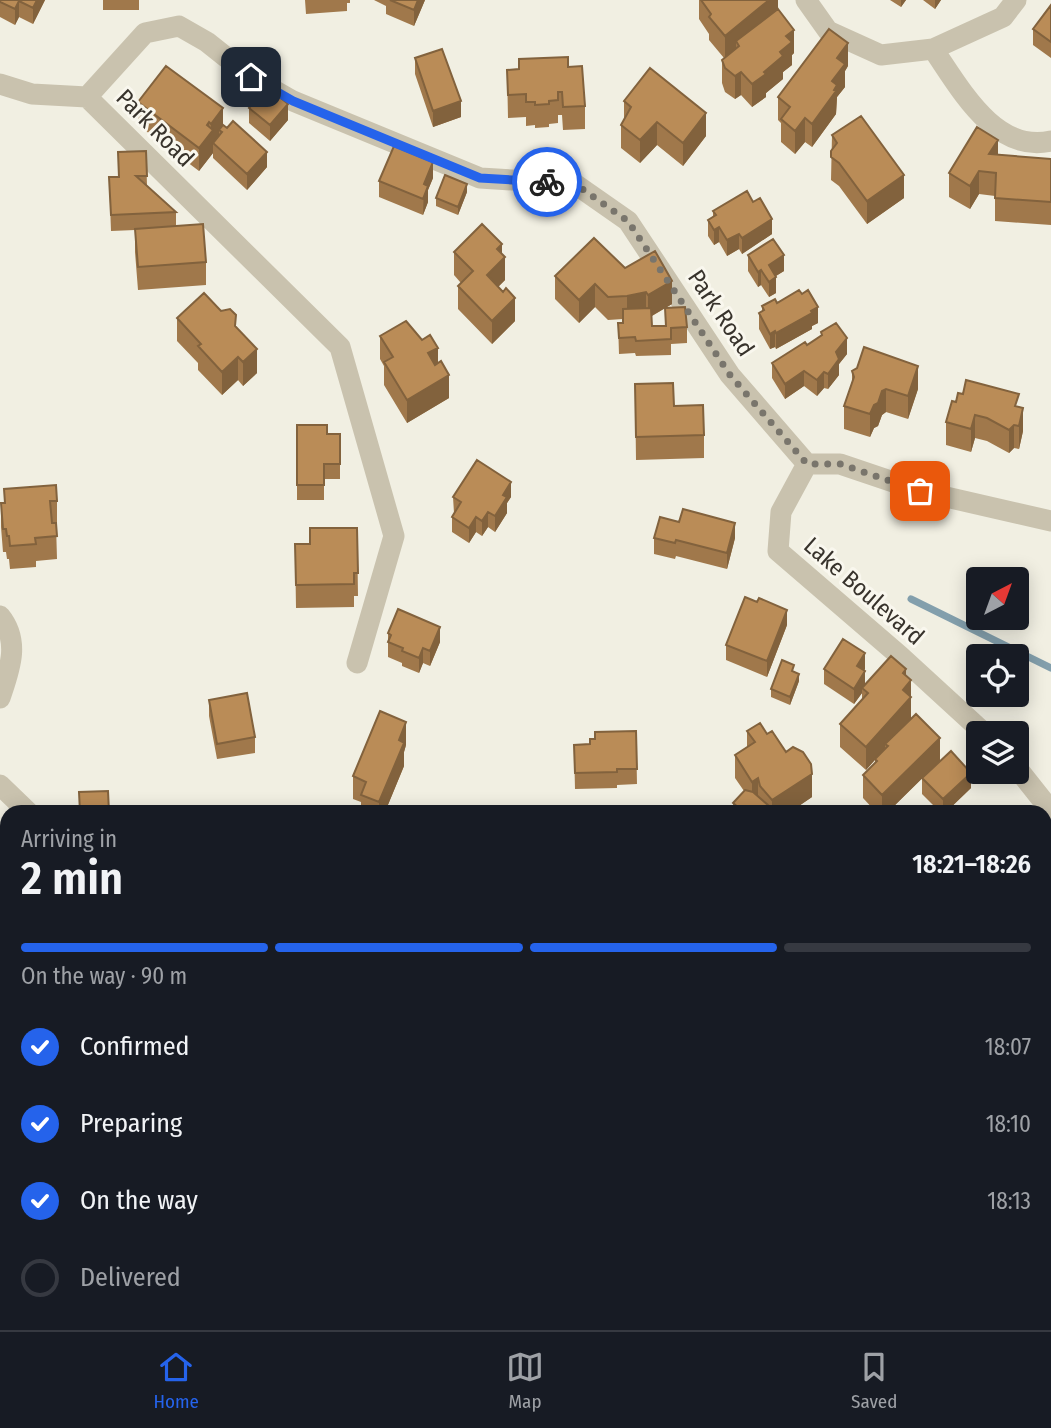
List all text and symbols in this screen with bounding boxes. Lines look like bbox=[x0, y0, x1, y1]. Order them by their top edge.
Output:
pin bbox=[221, 47, 281, 107]
icon: home bbox=[232, 58, 270, 96]
street label: Park Road bbox=[110, 83, 200, 173]
courier bbox=[512, 147, 582, 217]
icon: bike bbox=[528, 163, 566, 201]
street label: Park Road bbox=[682, 265, 760, 361]
pin bbox=[890, 461, 950, 521]
icon: bag bbox=[901, 472, 939, 510]
street label: Lake Boulevard bbox=[798, 531, 930, 651]
north arrow bbox=[966, 567, 1029, 630]
map controls bbox=[966, 567, 1029, 784]
button: locate bbox=[966, 644, 1029, 707]
button: layers bbox=[966, 721, 1029, 784]
text: Arriving in bbox=[21, 825, 117, 853]
text: 18:21–18:26 bbox=[912, 849, 1031, 880]
text: 2 min bbox=[21, 851, 123, 906]
text: On the way · 90 m bbox=[21, 962, 187, 990]
icon: check bbox=[21, 1028, 59, 1066]
text: Confirmed bbox=[80, 1031, 190, 1062]
text: 18:07 bbox=[985, 1033, 1031, 1061]
icon: check bbox=[21, 1105, 59, 1143]
text: Preparing bbox=[80, 1108, 182, 1139]
text: 18:10 bbox=[986, 1110, 1031, 1138]
icon: check bbox=[21, 1182, 59, 1220]
text: On the way bbox=[80, 1185, 198, 1216]
text: 18:13 bbox=[987, 1187, 1031, 1215]
text: Delivered bbox=[80, 1262, 181, 1293]
tab: Home bbox=[154, 1348, 199, 1413]
tab: Map bbox=[506, 1348, 544, 1413]
tab: Saved bbox=[851, 1348, 897, 1413]

